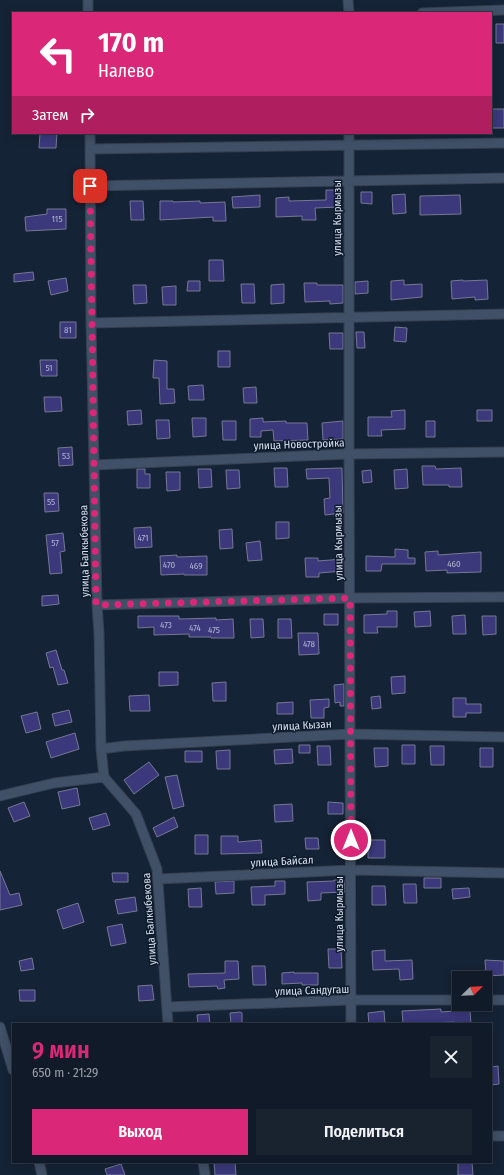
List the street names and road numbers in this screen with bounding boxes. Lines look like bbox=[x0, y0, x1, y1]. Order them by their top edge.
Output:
street label: улица Кырмызы bbox=[331, 180, 344, 256]
street label: улица Новостройка bbox=[253, 436, 345, 453]
street label: улица Балкыбекова bbox=[77, 505, 92, 597]
street label: улица Кырмызы bbox=[331, 505, 346, 581]
street label: улица Кызан bbox=[272, 717, 332, 734]
street label: улица Байсал bbox=[250, 853, 314, 870]
street label: улица Балкыбекова bbox=[140, 873, 159, 965]
street label: улица Кырмызы bbox=[333, 876, 346, 952]
street label: улица Сандугаш bbox=[275, 983, 349, 998]

